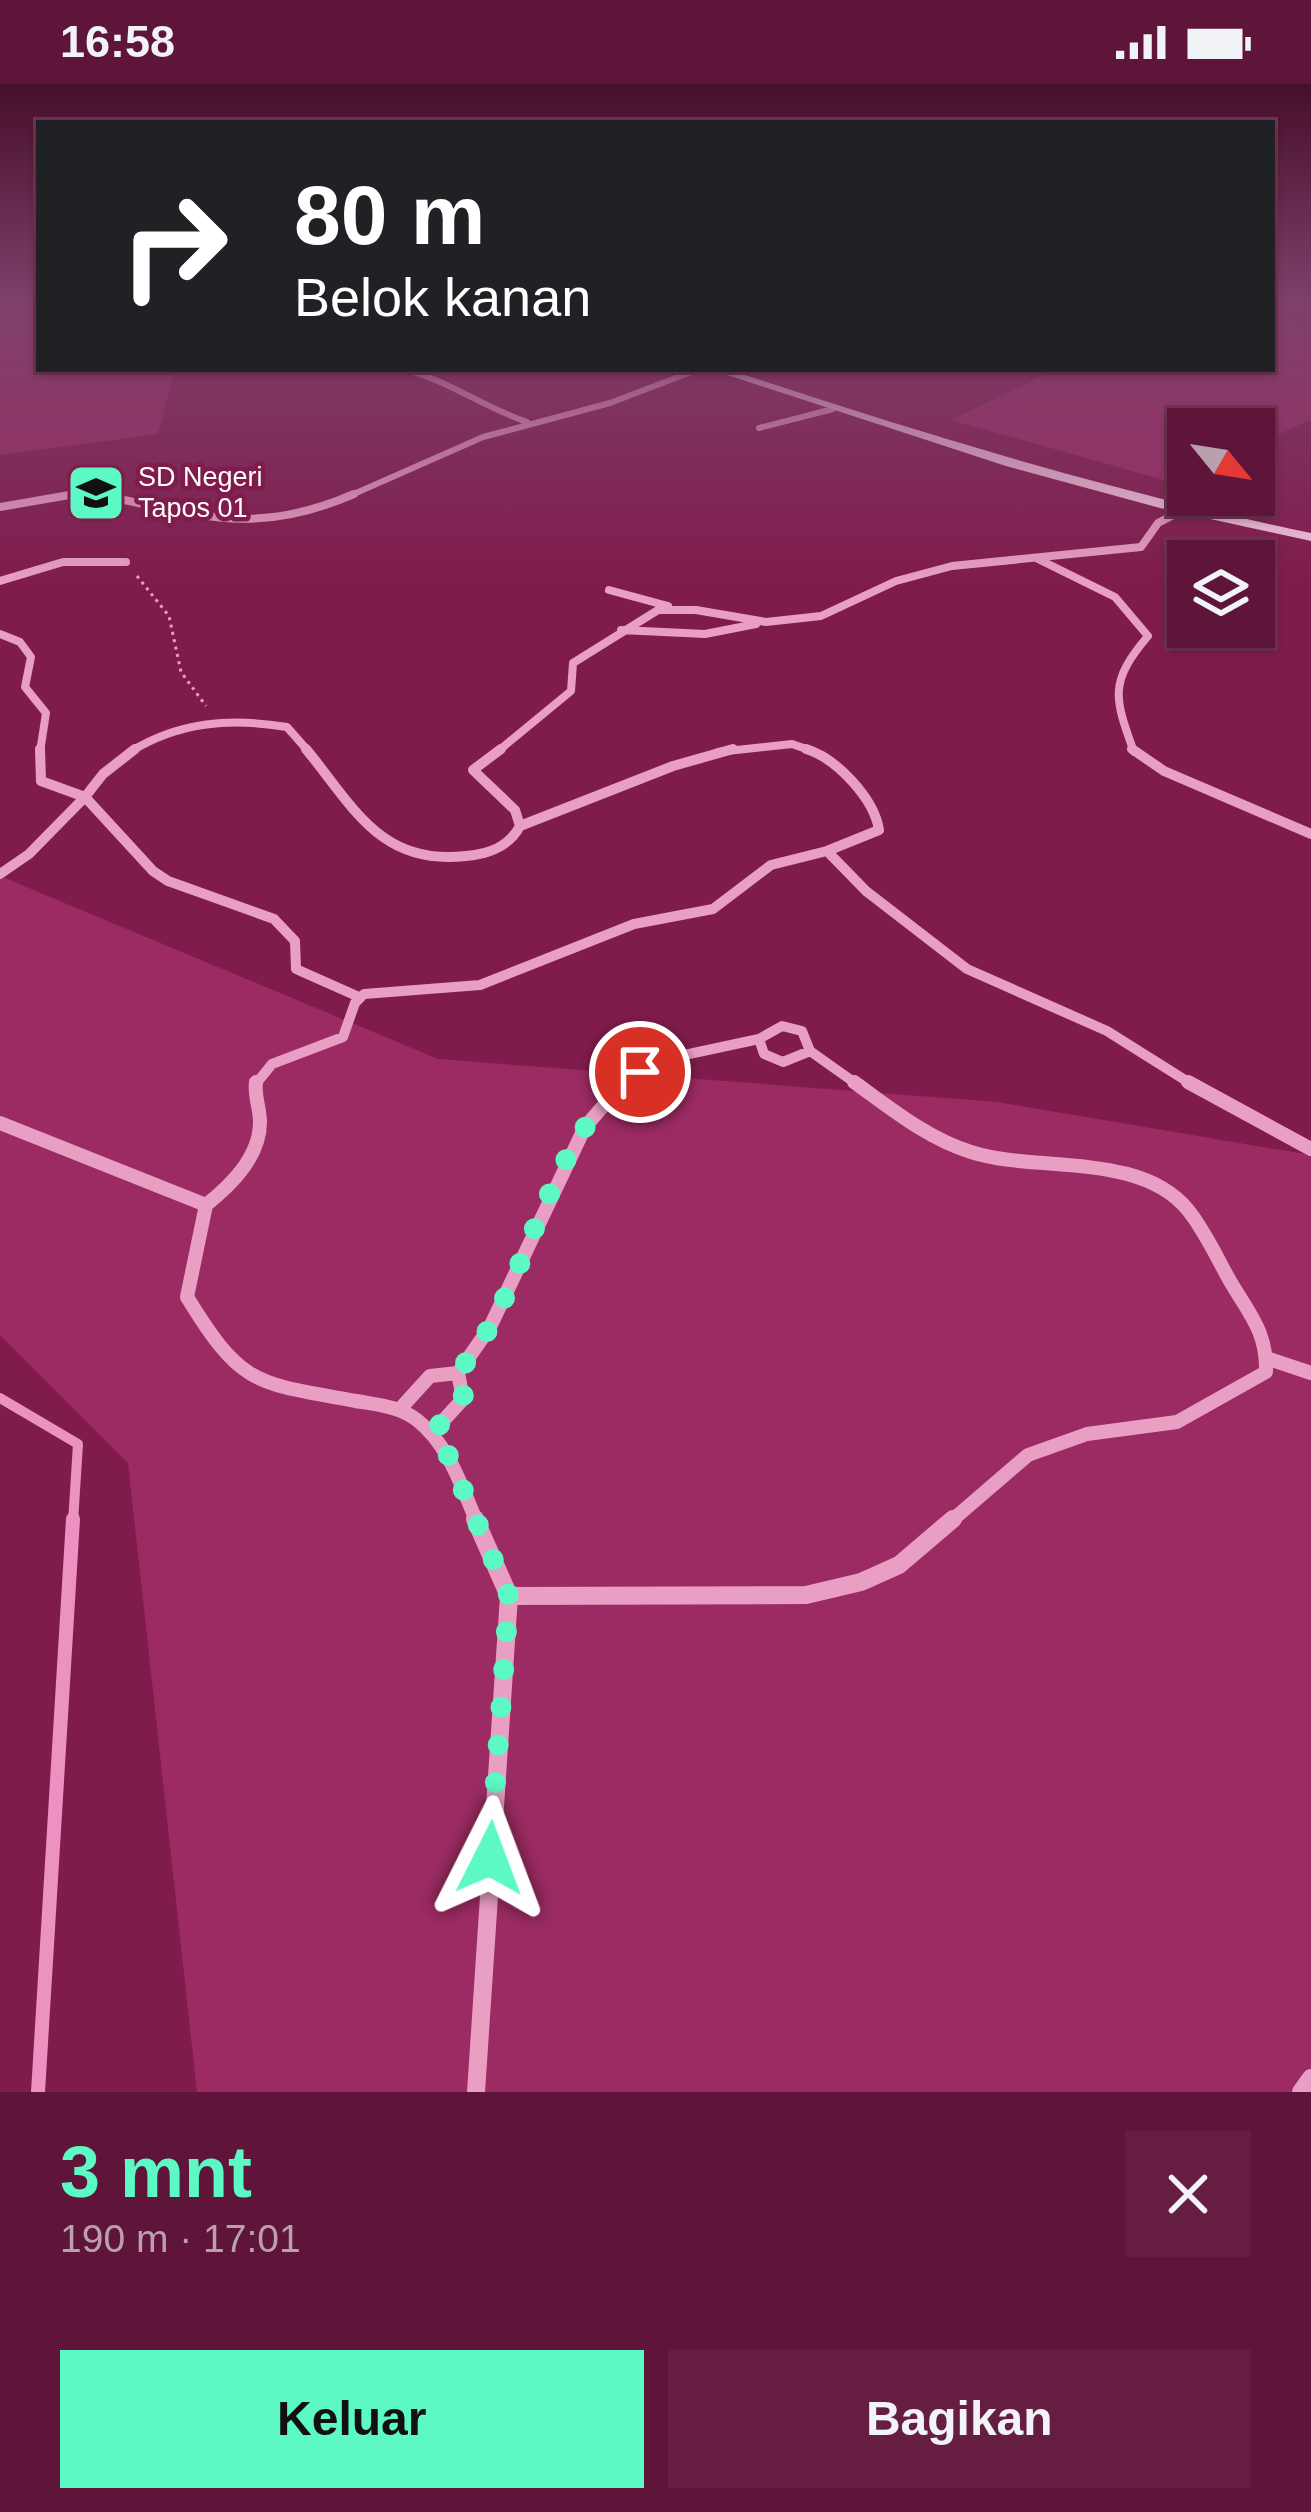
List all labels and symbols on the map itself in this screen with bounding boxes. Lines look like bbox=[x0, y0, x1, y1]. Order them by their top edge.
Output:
north arrow bbox=[1167, 408, 1275, 516]
school or university icon: SD Negeri Tapos 01 bbox=[65, 462, 127, 524]
place label: SD Negeri Tapos 01 bbox=[138, 462, 263, 523]
pin bbox=[589, 1021, 691, 1123]
position arrow bbox=[427, 1795, 553, 1921]

